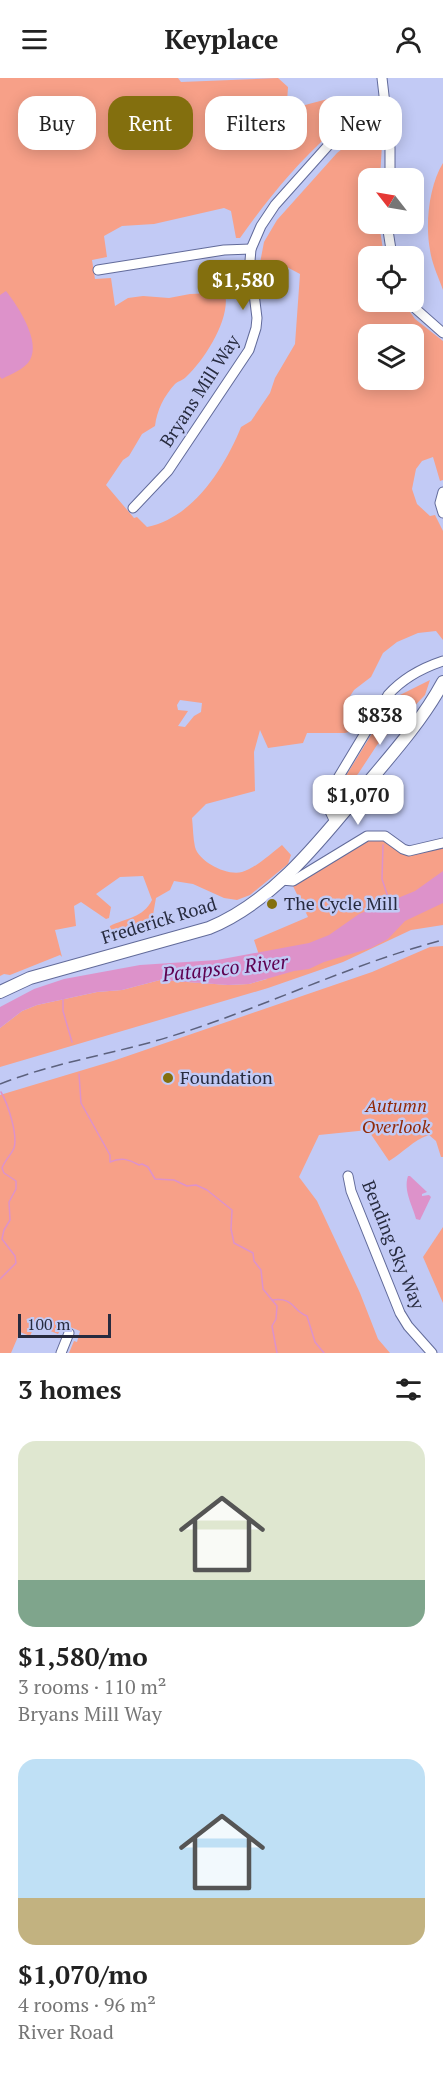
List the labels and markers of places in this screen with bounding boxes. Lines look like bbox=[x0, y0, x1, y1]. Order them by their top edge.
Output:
pin: $1,580 bbox=[194, 260, 292, 311]
pin: $838 bbox=[344, 695, 416, 746]
pin: $1,070 bbox=[309, 775, 407, 826]
place label: The Cycle Mill bbox=[284, 891, 398, 915]
marker: The Cycle Mill bbox=[265, 897, 279, 911]
place label: Foundation bbox=[180, 1065, 273, 1089]
marker: Foundation bbox=[161, 1071, 175, 1085]

